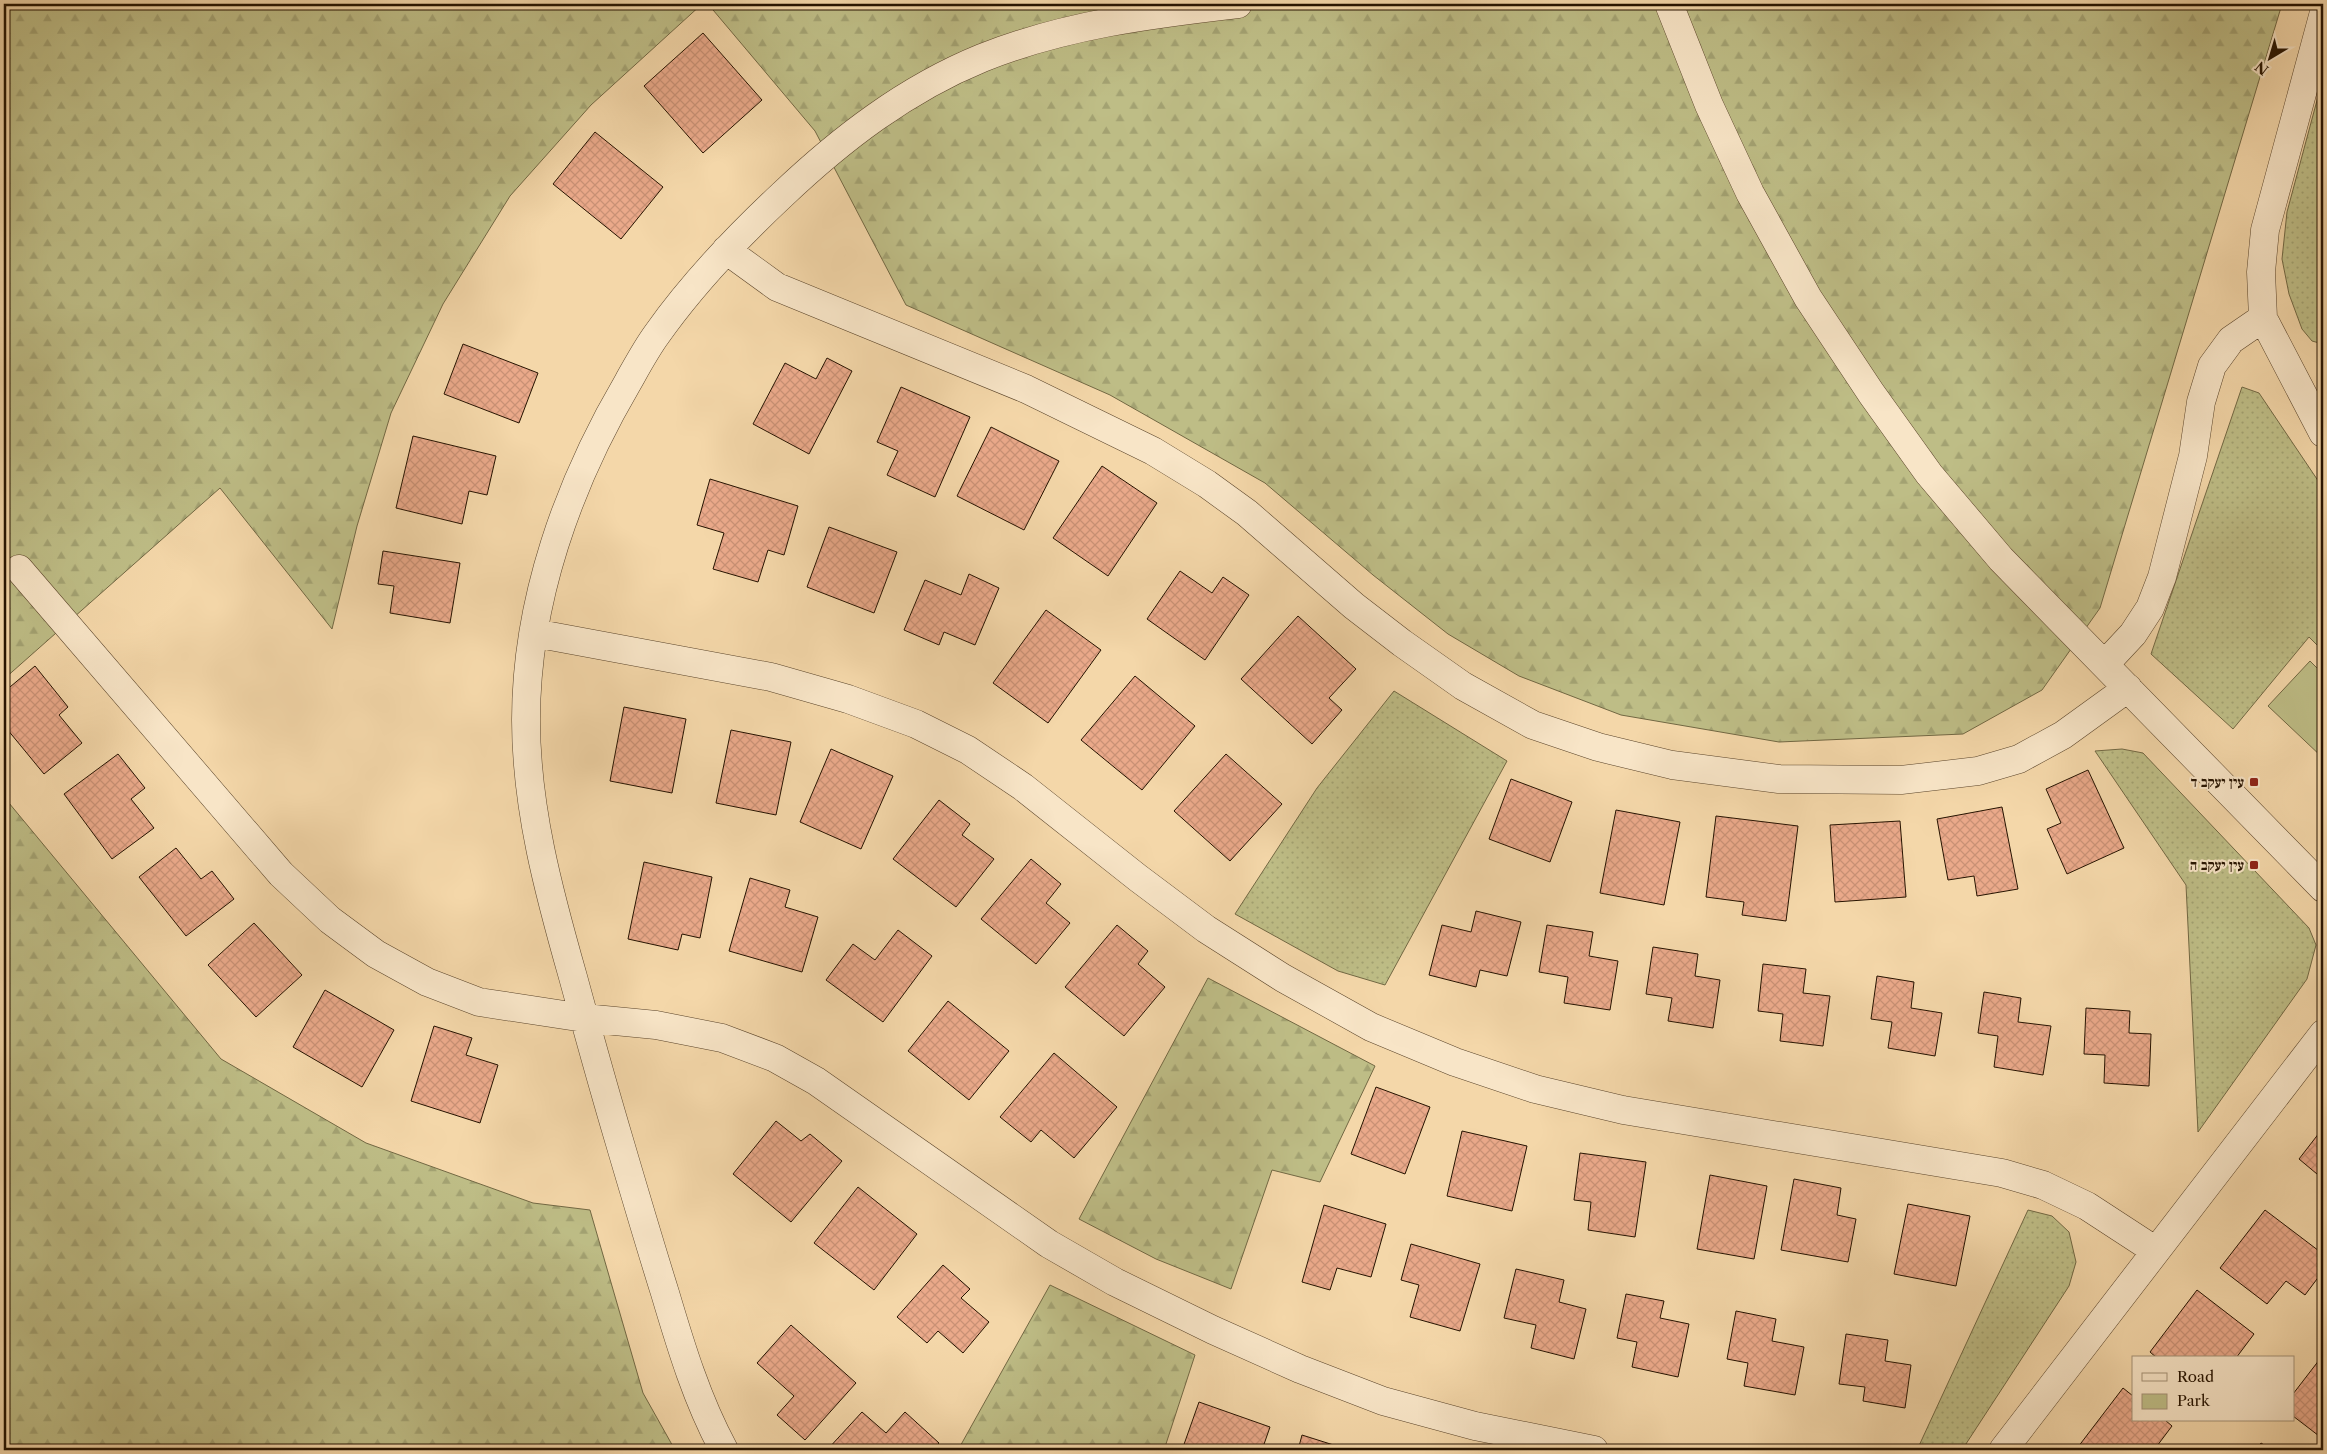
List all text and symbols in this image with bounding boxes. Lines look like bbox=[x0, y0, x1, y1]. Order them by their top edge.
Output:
north arrow bbox=[2244, 32, 2294, 82]
text: N bbox=[2252, 57, 2272, 79]
place label: עין יעקב ד bbox=[2191, 773, 2244, 791]
marker: עין יעקב ד bbox=[2248, 776, 2260, 788]
place label: עין יעקב ה bbox=[2190, 856, 2244, 874]
marker: עין יעקב ה bbox=[2248, 859, 2260, 871]
legend bbox=[2132, 1356, 2294, 1422]
text: Road bbox=[2177, 1367, 2214, 1386]
text: Park bbox=[2177, 1391, 2211, 1410]

